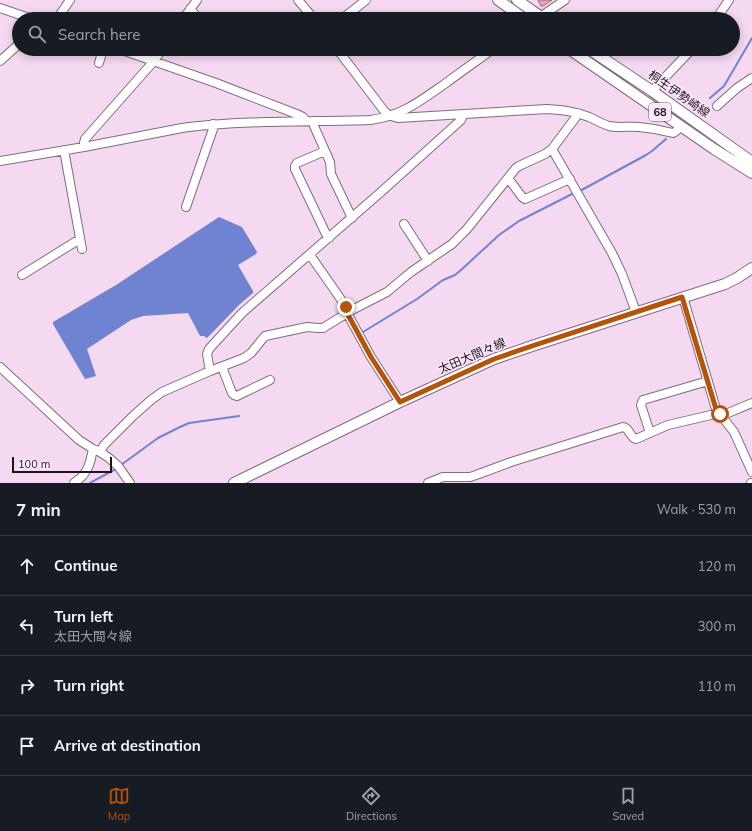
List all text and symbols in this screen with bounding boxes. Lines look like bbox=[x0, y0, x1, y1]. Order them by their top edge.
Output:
search box bbox=[12, 12, 740, 56]
icon: search bbox=[26, 23, 48, 45]
text: Search here bbox=[58, 25, 140, 44]
street label: 桐生伊勢崎線 bbox=[645, 67, 713, 120]
road number: 68 bbox=[649, 103, 671, 121]
route end bbox=[337, 298, 355, 316]
street label: 太田大間々線 bbox=[436, 335, 508, 377]
route start bbox=[711, 405, 729, 423]
scale bar bbox=[12, 455, 112, 474]
text: 100 m bbox=[18, 457, 50, 471]
text: 7 min bbox=[16, 499, 61, 520]
text: Walk · 530 m bbox=[657, 501, 736, 517]
icon: ahead bbox=[16, 555, 38, 577]
text: Continue bbox=[54, 556, 117, 575]
text: 120 m bbox=[698, 558, 736, 574]
text: Turn left bbox=[54, 607, 113, 626]
icon: left bbox=[16, 615, 38, 637]
text: 300 m bbox=[698, 618, 736, 634]
text: 太田大間々線 bbox=[54, 628, 132, 644]
icon: right bbox=[16, 675, 38, 697]
text: Turn right bbox=[54, 676, 124, 695]
text: 110 m bbox=[698, 678, 736, 694]
icon: arrive bbox=[16, 735, 38, 757]
text: Arrive at destination bbox=[54, 736, 201, 755]
tab: Map bbox=[108, 785, 130, 823]
tab: Directions bbox=[346, 785, 397, 823]
tab: Saved bbox=[612, 785, 644, 823]

